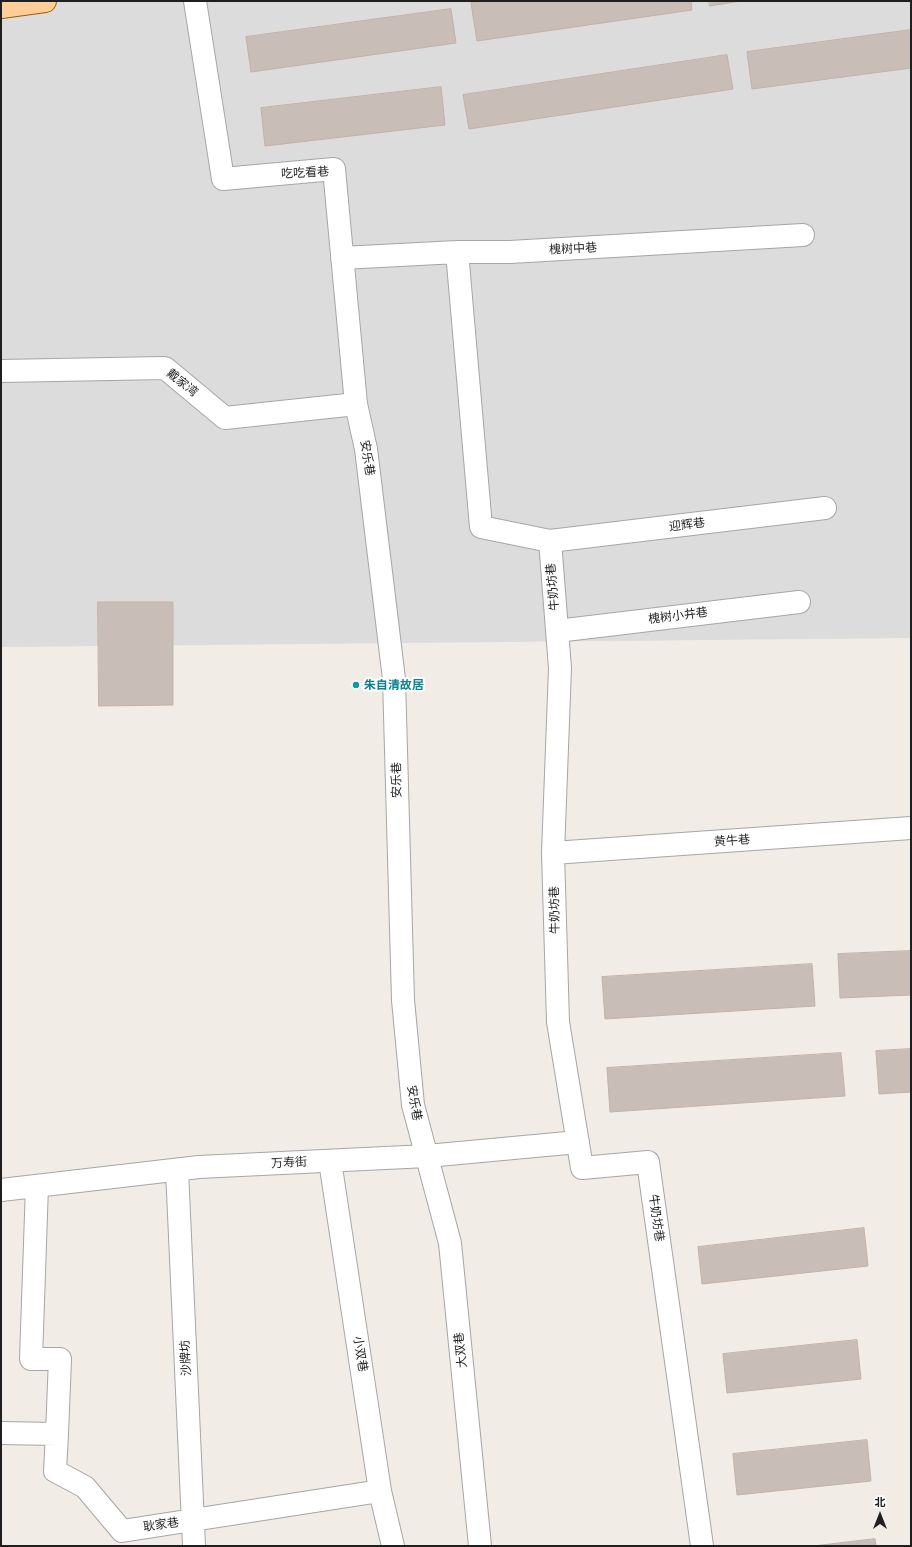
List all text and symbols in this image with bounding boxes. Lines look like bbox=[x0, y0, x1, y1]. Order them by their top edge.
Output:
street label: 吃吃看巷 bbox=[281, 165, 329, 181]
street label: 槐树中巷 bbox=[549, 241, 597, 257]
street label: 戴家湾 bbox=[163, 366, 201, 400]
street label: 安乐巷 bbox=[357, 439, 377, 477]
street label: 迎辉巷 bbox=[668, 516, 706, 534]
street label: 牛奶坊巷 bbox=[544, 562, 562, 612]
street label: 槐树小井巷 bbox=[647, 605, 709, 627]
place label: 朱自清故居 bbox=[364, 678, 424, 692]
marker: 朱自清故居 bbox=[351, 680, 361, 690]
street label: 安乐巷 bbox=[389, 762, 405, 798]
street label: 黄牛巷 bbox=[714, 833, 750, 849]
street label: 牛奶坊巷 bbox=[547, 886, 563, 934]
street label: 安乐巷 bbox=[404, 1084, 424, 1122]
street label: 万寿街 bbox=[271, 1155, 307, 1171]
street label: 牛奶坊巷 bbox=[646, 1193, 666, 1243]
street label: 大双巷 bbox=[452, 1331, 470, 1369]
street label: 小双巷 bbox=[350, 1335, 370, 1373]
street label: 沙牌坊 bbox=[178, 1340, 194, 1376]
north arrow bbox=[860, 1495, 900, 1535]
text: 北 bbox=[875, 1496, 886, 1509]
street label: 耿家巷 bbox=[142, 1515, 180, 1535]

